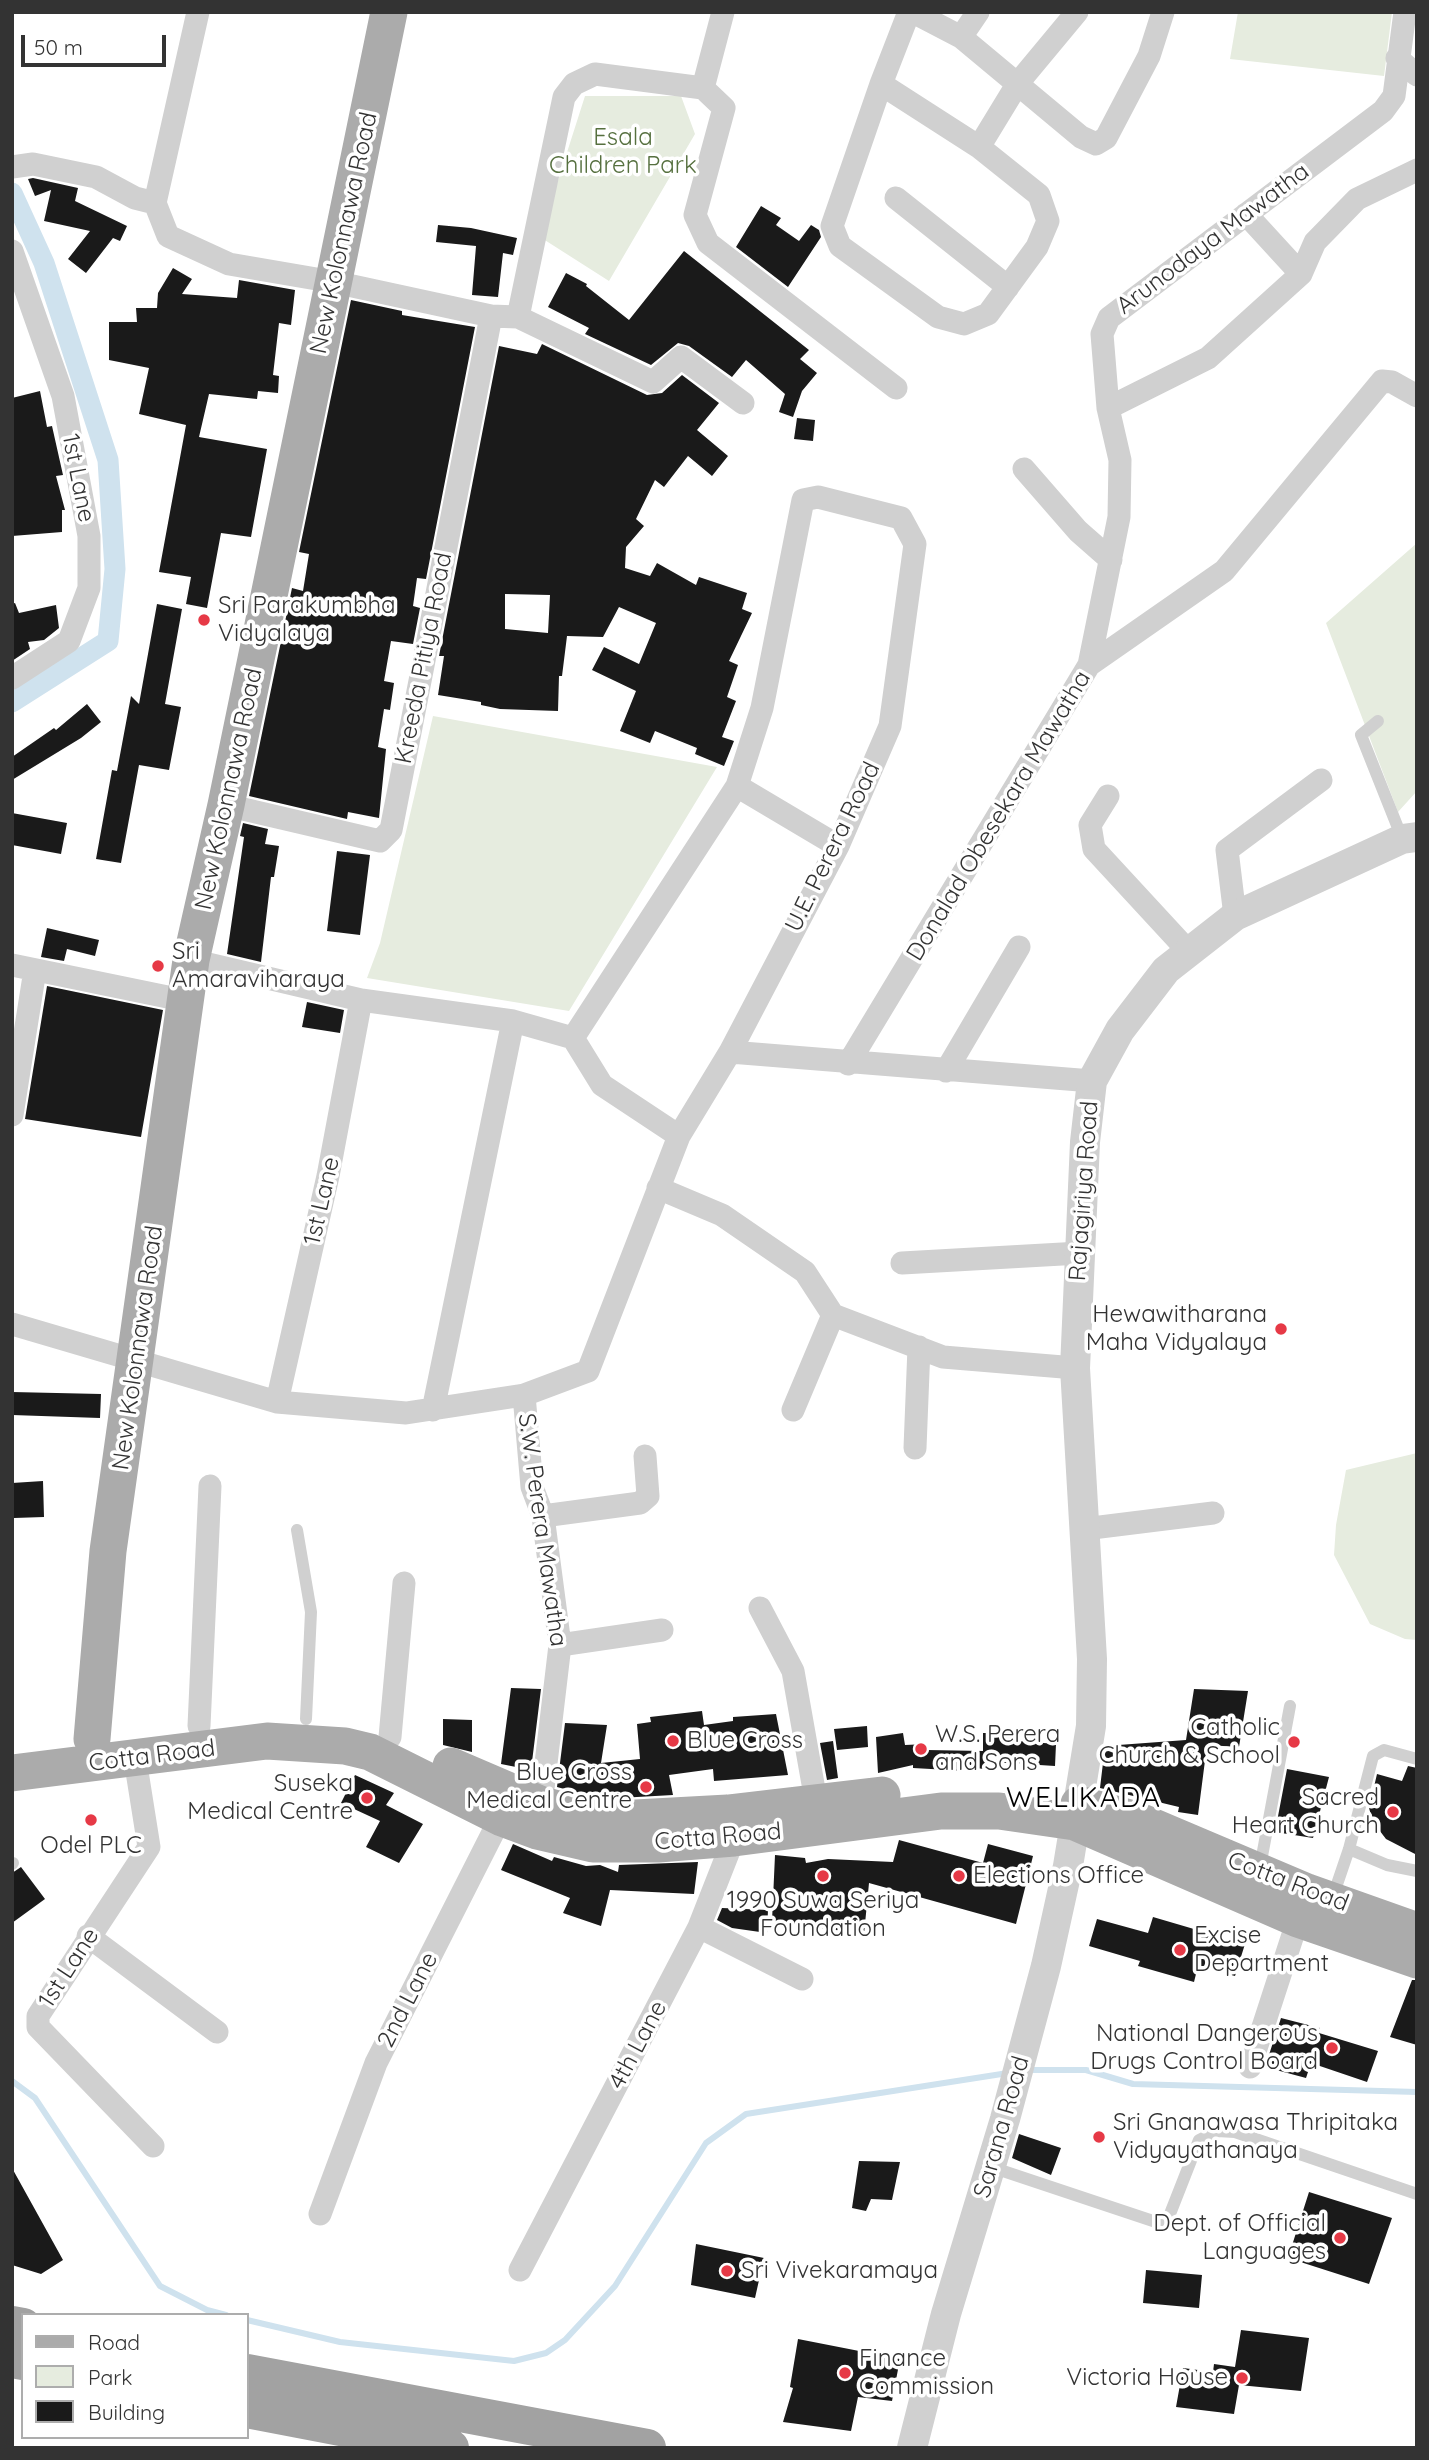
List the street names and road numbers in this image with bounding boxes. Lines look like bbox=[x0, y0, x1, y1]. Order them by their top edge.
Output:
street label: New Kolonnawa Road bbox=[304, 109, 384, 357]
street label: Arunodaya Mawatha bbox=[1111, 157, 1315, 321]
street label: 1st Lane bbox=[55, 431, 101, 525]
street label: Kreeda Pitiya Road bbox=[389, 550, 459, 766]
street label: New Kolonnawa Road bbox=[189, 665, 269, 913]
street label: Donalad Obesekara Mawatha bbox=[901, 666, 1097, 966]
street label: U.E. Perera Road bbox=[779, 757, 887, 937]
street label: Rajagiriya Road bbox=[1063, 1100, 1105, 1282]
street label: 1st Lane bbox=[298, 1154, 346, 1248]
street label: New Kolonnawa Road bbox=[107, 1224, 169, 1472]
street label: S.W. Perera Mawatha bbox=[511, 1412, 573, 1648]
street label: Cotta Road bbox=[87, 1734, 217, 1778]
street label: Cotta Road bbox=[653, 1817, 783, 1857]
street label: Cotta Road bbox=[1224, 1846, 1352, 1918]
street label: 1st Lane bbox=[33, 1923, 105, 2013]
street label: 2nd Lane bbox=[372, 1948, 444, 2052]
street label: 4th Lane bbox=[603, 1996, 673, 2094]
street label: Sarana Road bbox=[968, 2053, 1036, 2201]

